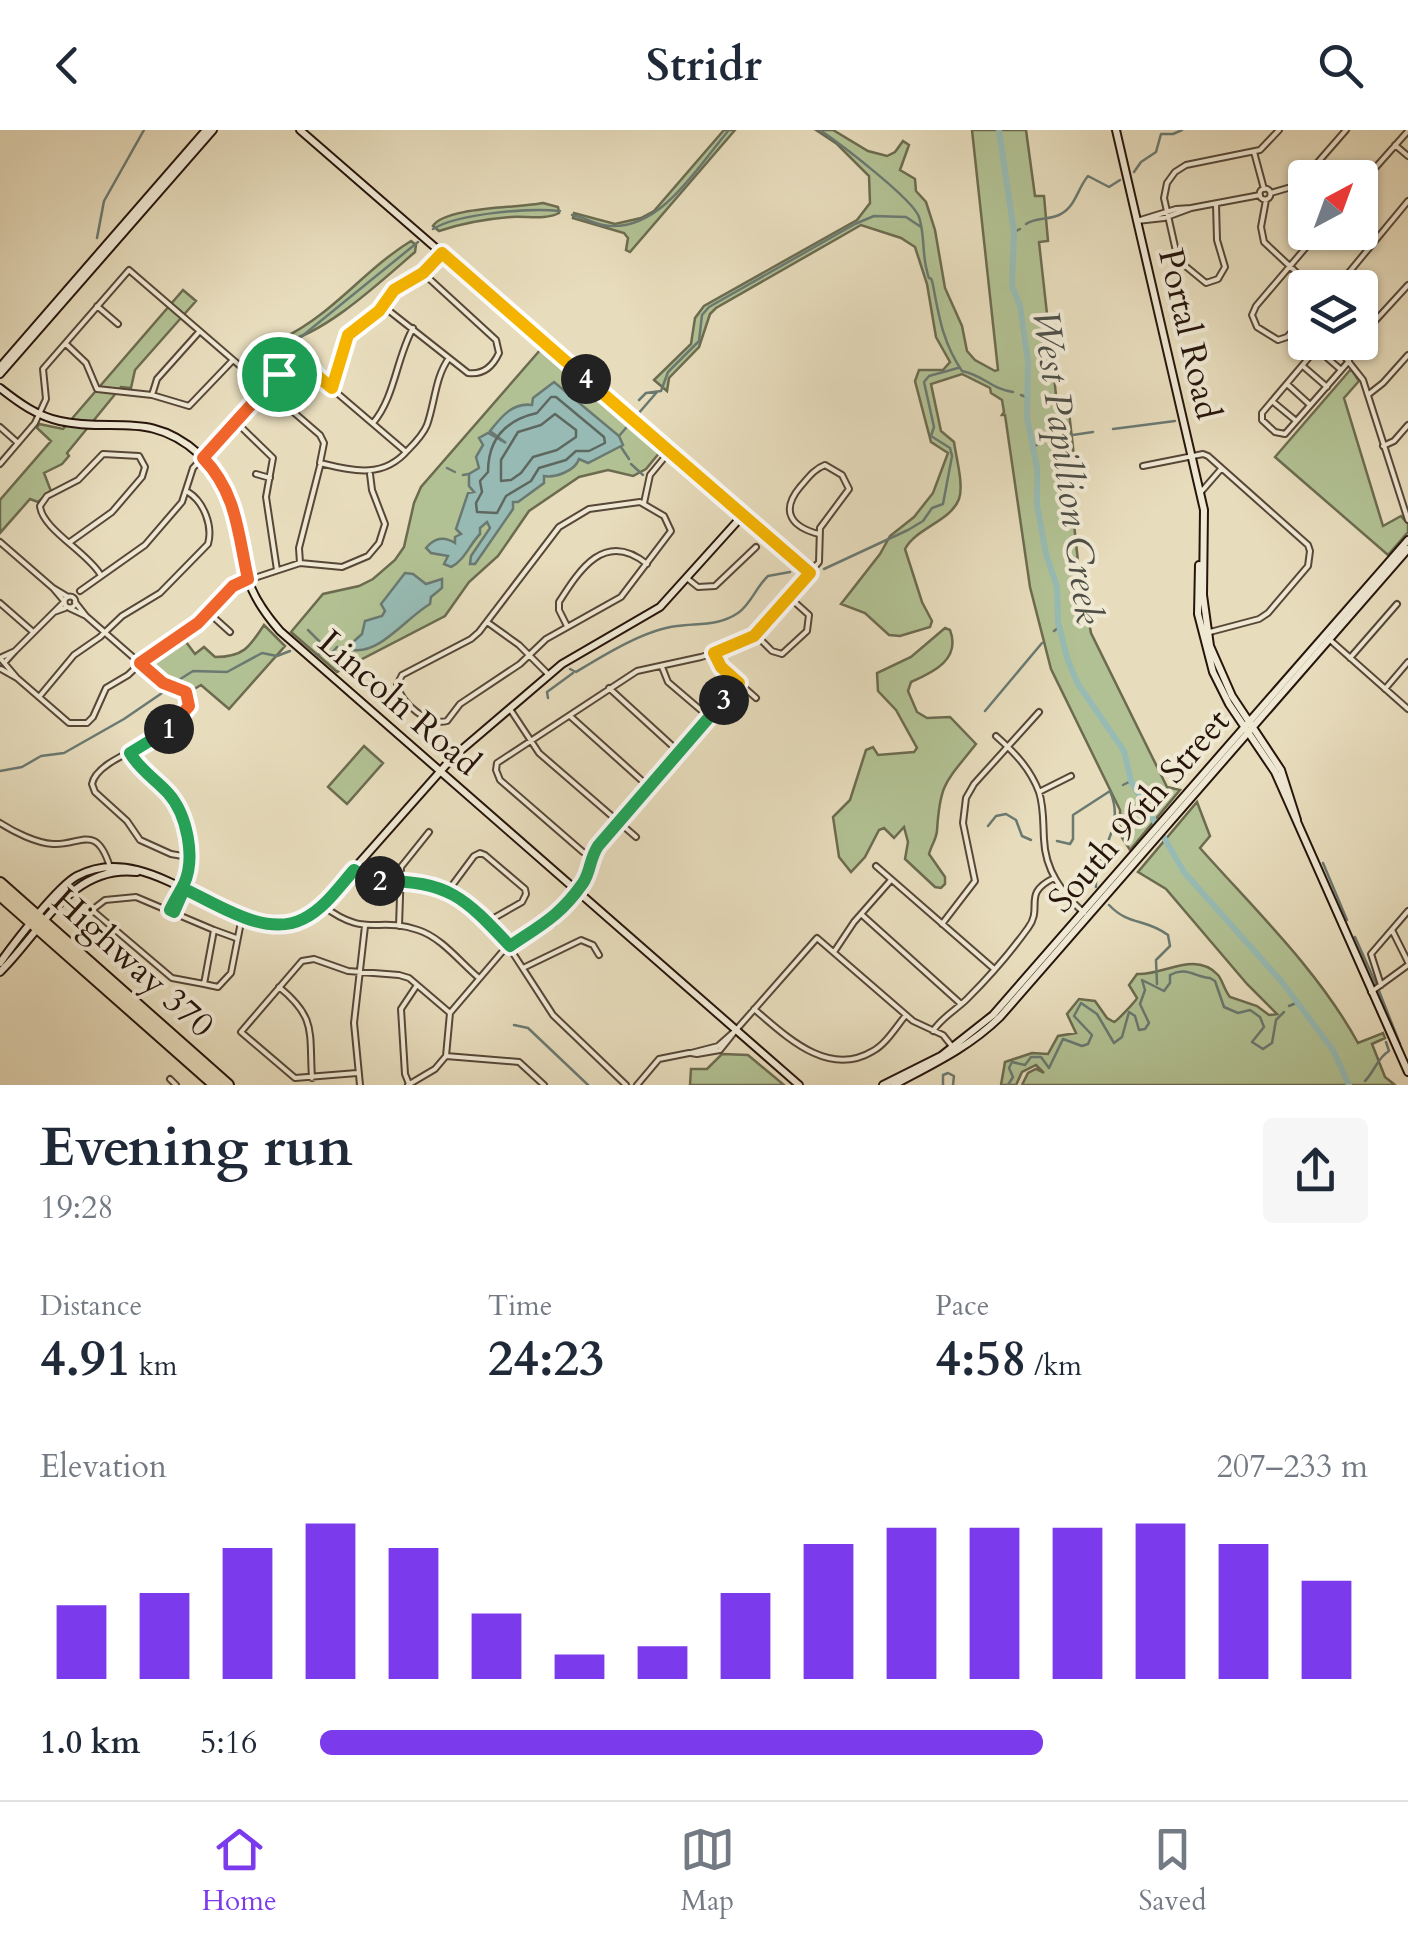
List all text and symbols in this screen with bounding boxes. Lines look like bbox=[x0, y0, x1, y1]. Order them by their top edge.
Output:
text: Stridr bbox=[646, 35, 762, 96]
icon: back bbox=[40, 38, 95, 93]
icon: search bbox=[1313, 38, 1368, 93]
north arrow bbox=[1288, 160, 1378, 250]
map controls bbox=[1288, 160, 1378, 360]
street label: Portal Road bbox=[1146, 244, 1232, 424]
button: layers bbox=[1288, 270, 1378, 360]
water label: West Papillion Creek bbox=[1019, 307, 1115, 628]
pin bbox=[237, 332, 322, 417]
icon: arrive bbox=[252, 347, 307, 402]
pin: 4 bbox=[561, 354, 611, 404]
text: 4 bbox=[579, 360, 593, 398]
street label: Lincoln Road bbox=[307, 619, 491, 787]
pin: 3 bbox=[699, 675, 749, 725]
text: 3 bbox=[717, 681, 731, 719]
street label: South 96th Street bbox=[1037, 699, 1241, 923]
pin: 1 bbox=[144, 704, 194, 754]
text: 1 bbox=[162, 710, 176, 748]
pin: 2 bbox=[355, 856, 405, 906]
text: 2 bbox=[373, 862, 387, 900]
street label: Highway 370 bbox=[42, 877, 224, 1049]
text: Evening run bbox=[40, 1111, 353, 1185]
button: share bbox=[1263, 1118, 1368, 1223]
text: 19:28 bbox=[40, 1186, 114, 1230]
text: Distance bbox=[40, 1287, 142, 1325]
text: Time bbox=[488, 1287, 552, 1325]
text: Pace bbox=[935, 1287, 989, 1325]
text: 4.91 bbox=[40, 1325, 131, 1393]
text: 24:23 bbox=[488, 1325, 605, 1393]
text: 4:58 bbox=[935, 1325, 1027, 1393]
text: km bbox=[131, 1347, 178, 1385]
text: /km bbox=[1027, 1347, 1082, 1385]
text: Elevation bbox=[40, 1445, 167, 1489]
text: 207–233 m bbox=[1216, 1445, 1368, 1489]
text: 1.0 km bbox=[40, 1721, 140, 1765]
text: 5:16 bbox=[200, 1721, 257, 1765]
tab: Home bbox=[202, 1822, 277, 1920]
tab: Map bbox=[680, 1822, 735, 1920]
tab: Saved bbox=[1138, 1822, 1206, 1920]

